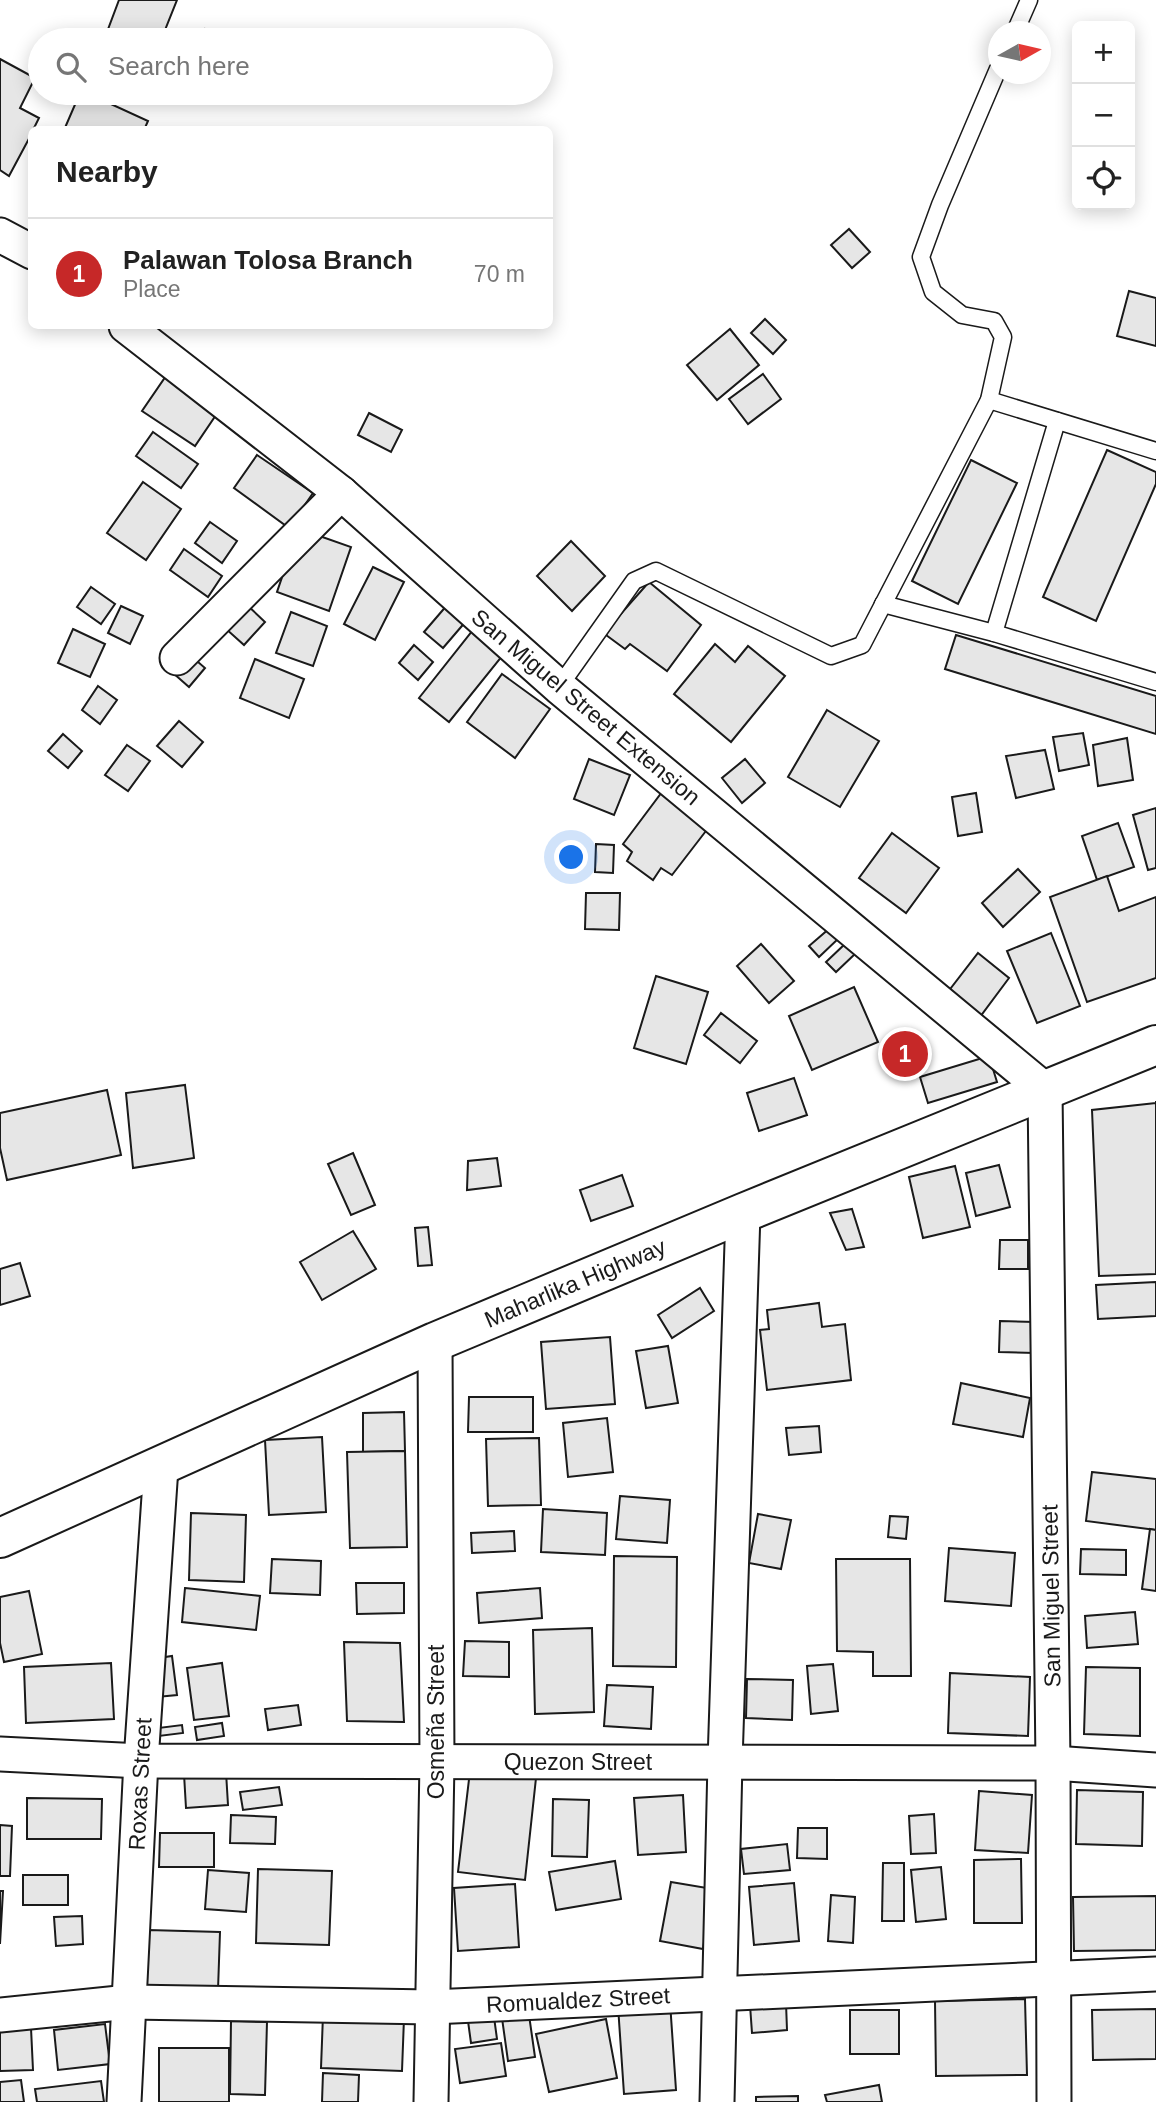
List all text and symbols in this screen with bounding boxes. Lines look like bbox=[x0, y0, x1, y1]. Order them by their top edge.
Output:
north arrow bbox=[988, 21, 1051, 84]
map controls bbox=[1072, 21, 1135, 210]
button: + bbox=[1072, 21, 1135, 84]
search box bbox=[28, 28, 553, 105]
icon: search bbox=[52, 48, 90, 86]
text: Search here bbox=[108, 51, 250, 81]
button: − bbox=[1072, 84, 1135, 147]
button: locate bbox=[1072, 147, 1135, 210]
text: Nearby bbox=[56, 155, 158, 188]
text: Palawan Tolosa Branch bbox=[123, 245, 413, 275]
text: 1 bbox=[73, 261, 85, 287]
text: 70 m bbox=[474, 261, 525, 287]
text: Place bbox=[123, 276, 181, 302]
street label: San Miguel Street Extension bbox=[466, 604, 706, 810]
your location bbox=[554, 840, 588, 874]
pin: 1 bbox=[882, 1028, 928, 1080]
street label: Maharlika Highway bbox=[480, 1233, 670, 1333]
street label: San Miguel Street bbox=[1036, 1504, 1066, 1688]
street label: Osmeña Street bbox=[423, 1644, 449, 1799]
street label: Roxas Street bbox=[124, 1716, 156, 1851]
street label: Quezon Street bbox=[504, 1749, 653, 1775]
street label: Romualdez Street bbox=[485, 1982, 671, 2018]

